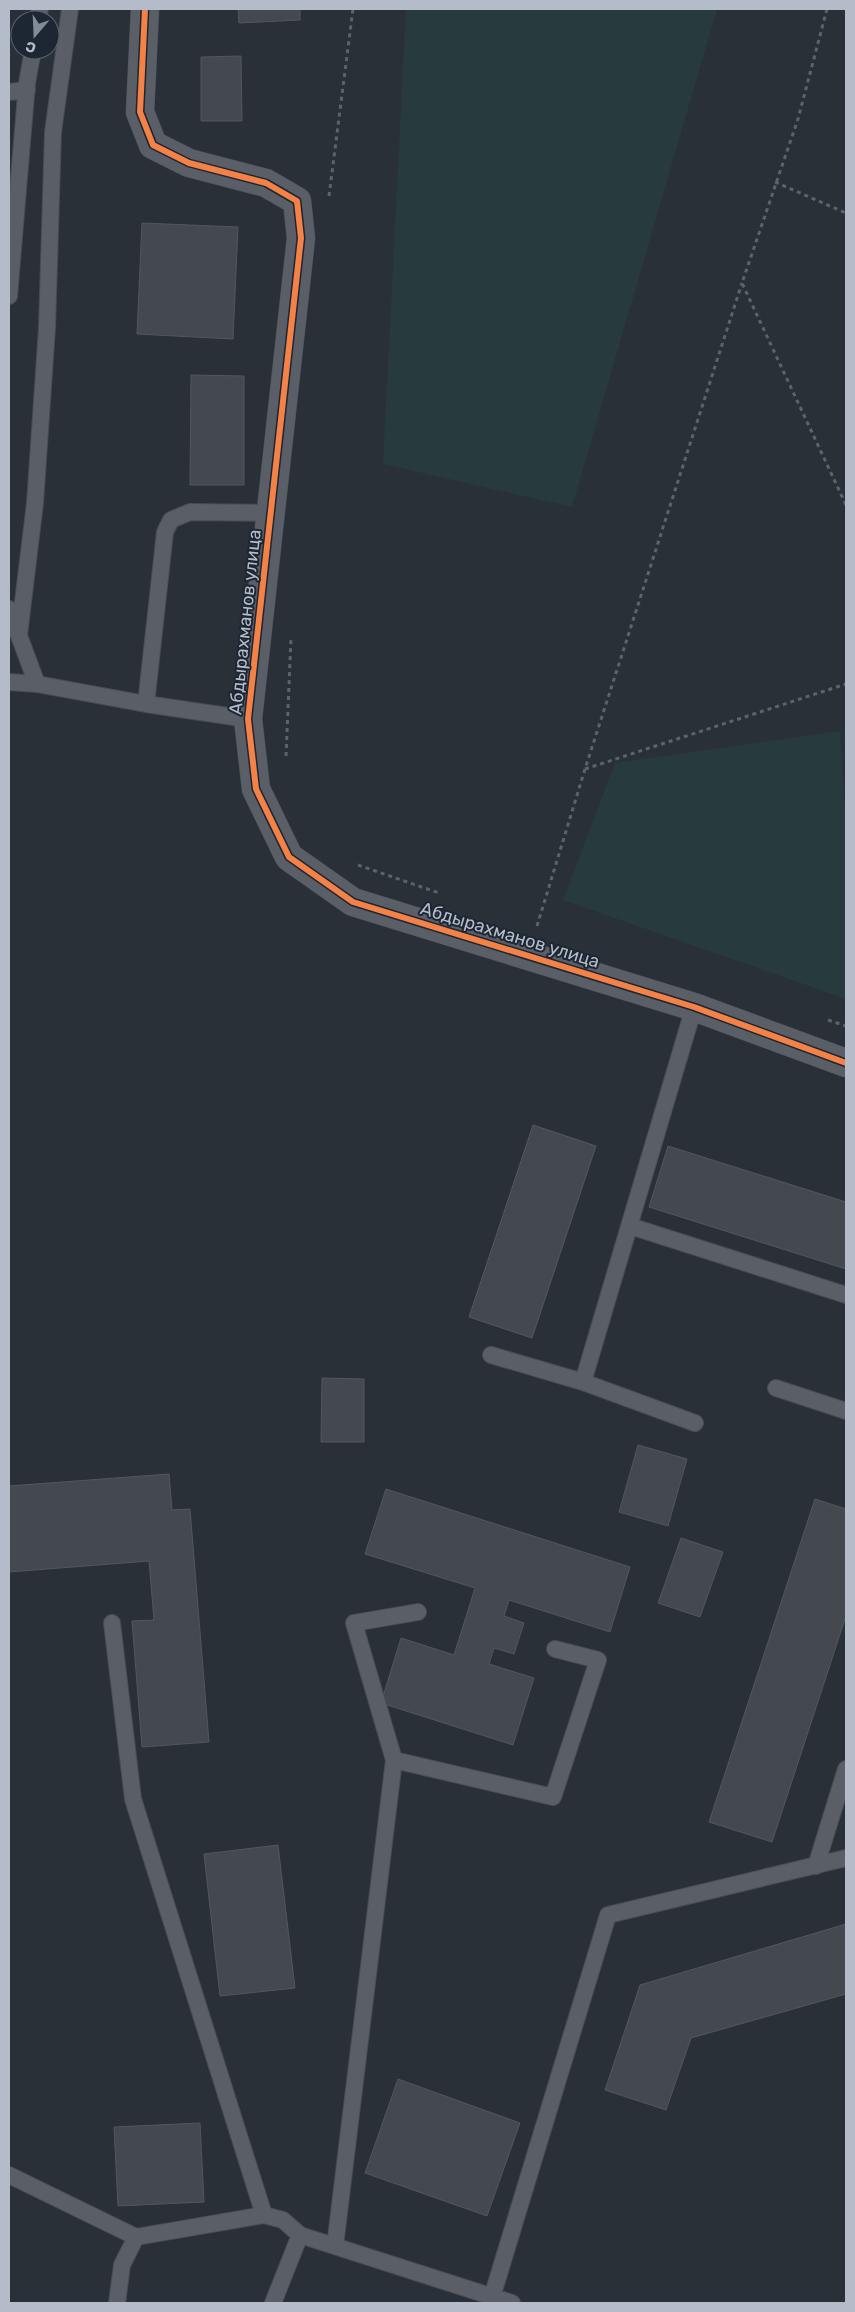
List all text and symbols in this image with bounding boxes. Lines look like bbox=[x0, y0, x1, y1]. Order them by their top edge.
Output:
north arrow bbox=[10, 10, 60, 60]
text: С bbox=[23, 37, 38, 56]
street label: Абдырахманов улица bbox=[224, 528, 266, 716]
street label: Абдырахманов улица bbox=[418, 897, 602, 973]

